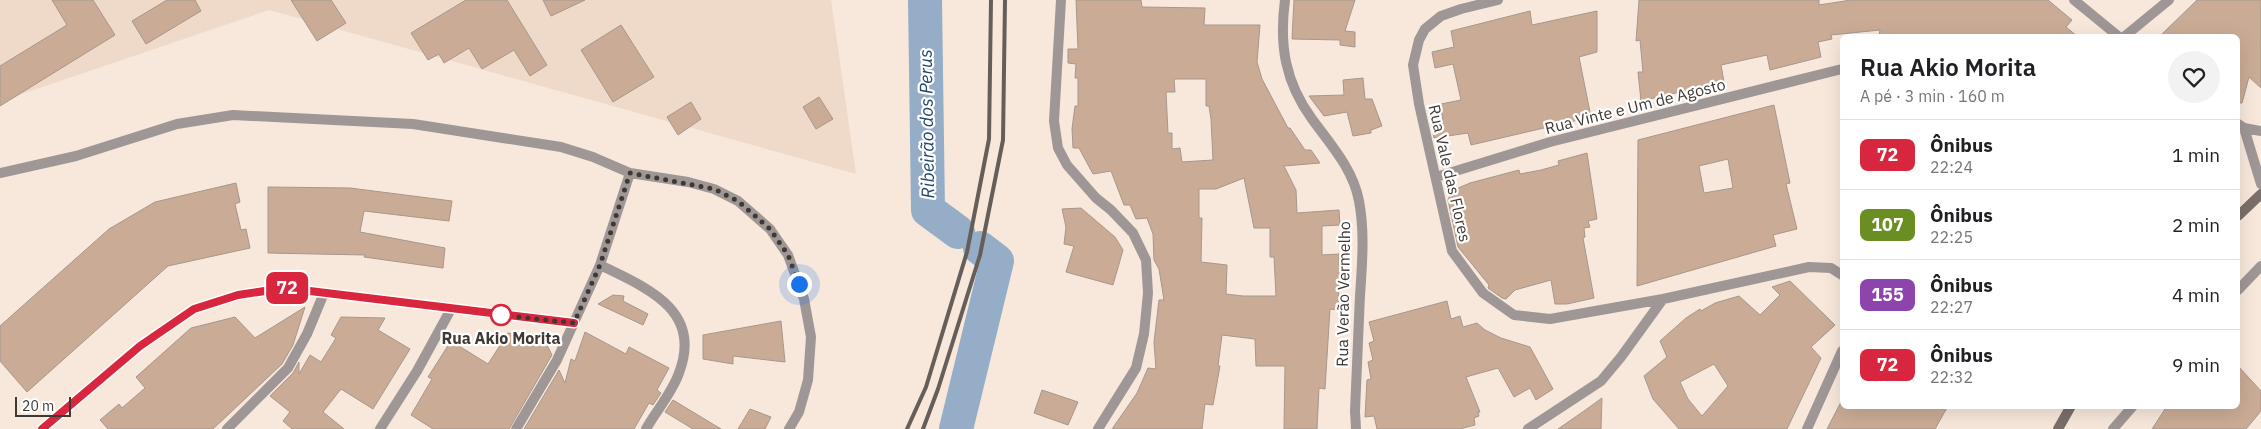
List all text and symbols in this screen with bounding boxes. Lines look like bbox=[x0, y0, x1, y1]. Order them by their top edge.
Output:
water label: Ribeirão dos Perus bbox=[914, 49, 939, 199]
text: Rua Akio Morita bbox=[1860, 51, 2036, 83]
button: heart bbox=[2168, 51, 2220, 103]
street label: Rua Vinte e Um de Agosto bbox=[1543, 74, 1727, 138]
text: A pé · 3 min · 160 m bbox=[1860, 86, 2005, 106]
street label: Rua Vale das Flores bbox=[1424, 102, 1476, 244]
text: Ônibus bbox=[1930, 133, 1993, 157]
text: 72 bbox=[1877, 143, 1898, 166]
text: 1 min bbox=[2172, 143, 2220, 167]
text: 22:24 bbox=[1930, 157, 1973, 177]
text: Ônibus bbox=[1930, 203, 1993, 227]
text: 107 bbox=[1871, 213, 1904, 236]
text: 2 min bbox=[2172, 213, 2220, 237]
street label: Rua Verão Vermelho bbox=[1332, 221, 1354, 367]
text: 22:25 bbox=[1930, 227, 1973, 247]
line badge: 72 bbox=[264, 272, 310, 304]
your location bbox=[787, 272, 812, 297]
text: Ônibus bbox=[1930, 273, 1993, 297]
text: 72 bbox=[276, 276, 298, 299]
text: 155 bbox=[1871, 283, 1904, 306]
text: 4 min bbox=[2172, 283, 2220, 307]
text: 22:27 bbox=[1930, 297, 1973, 317]
marker: Rua Akio Morita bbox=[490, 304, 512, 326]
place label: Rua Akio Morita bbox=[441, 328, 561, 348]
text: Ônibus bbox=[1930, 343, 1993, 367]
text: 72 bbox=[1877, 353, 1898, 376]
text: 9 min bbox=[2172, 353, 2220, 377]
text: 22:32 bbox=[1930, 367, 1973, 387]
scale bar bbox=[15, 394, 71, 417]
text: 20 m bbox=[22, 397, 54, 415]

